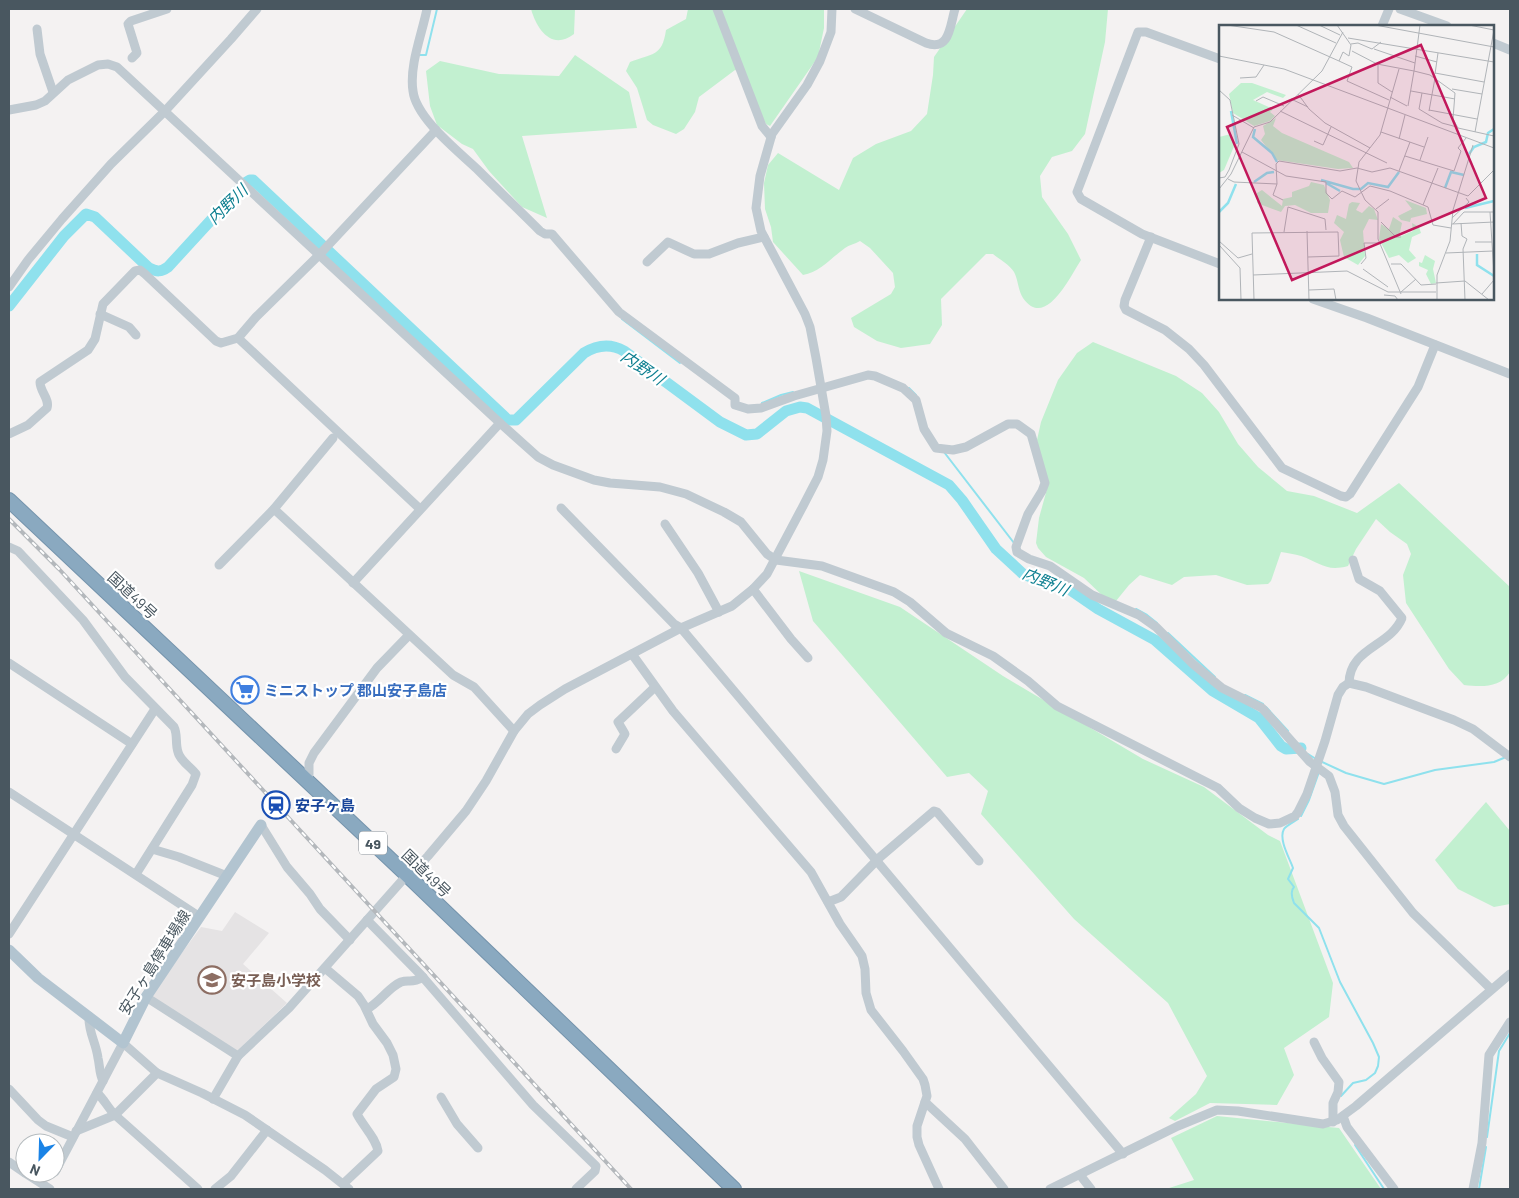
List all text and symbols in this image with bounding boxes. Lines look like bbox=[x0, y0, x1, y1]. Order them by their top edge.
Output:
inset map bbox=[1219, 25, 1494, 300]
water label: 内野川 bbox=[203, 179, 252, 228]
water label: 内野川 bbox=[618, 346, 670, 389]
water label: 内野川 bbox=[1020, 563, 1074, 600]
street label: 国道49号 bbox=[105, 568, 161, 622]
supermarket icon: ミニストップ 郡山安子島店 bbox=[230, 675, 260, 705]
place label: ミニストップ 郡山安子島店 bbox=[264, 681, 447, 699]
station icon: 安子ヶ島 bbox=[261, 790, 291, 820]
place label: 安子ヶ島 bbox=[295, 796, 355, 814]
road number: 49 bbox=[359, 831, 387, 854]
street label: 国道49号 bbox=[399, 845, 455, 901]
street label: 安子ヶ島停車場線 bbox=[115, 906, 193, 1018]
school or university icon: 安子島小学校 bbox=[197, 965, 227, 995]
place label: 安子島小学校 bbox=[231, 971, 321, 989]
north arrow bbox=[15, 1133, 65, 1183]
text: N bbox=[27, 1161, 42, 1180]

